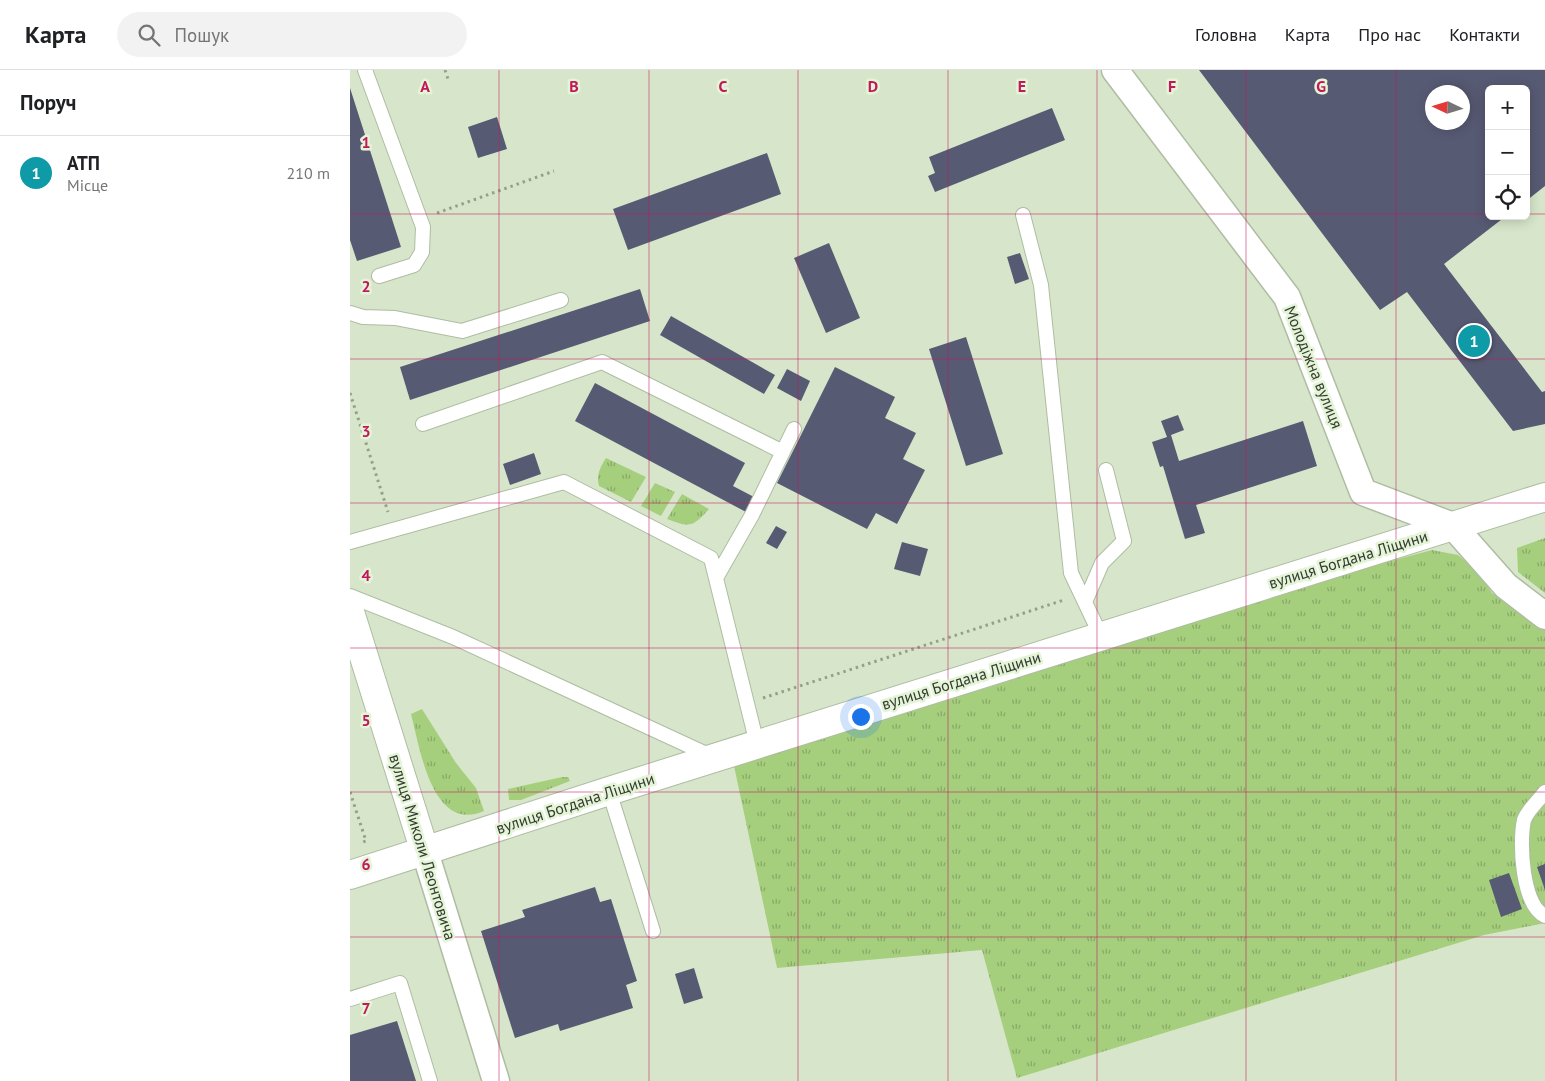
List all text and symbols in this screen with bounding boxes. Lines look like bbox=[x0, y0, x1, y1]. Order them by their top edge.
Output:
search box bbox=[117, 12, 467, 57]
text: Карта bbox=[25, 19, 87, 50]
icon: search bbox=[135, 21, 163, 49]
text: Пошук bbox=[175, 23, 229, 47]
text: Головна bbox=[1195, 23, 1257, 46]
text: Карта bbox=[1285, 23, 1330, 46]
text: Про нас bbox=[1358, 23, 1421, 46]
text: Контакти bbox=[1449, 23, 1520, 46]
text: A bbox=[420, 76, 430, 96]
text: B bbox=[569, 76, 579, 96]
text: C bbox=[719, 76, 728, 96]
text: D bbox=[868, 76, 878, 96]
text: E bbox=[1018, 76, 1026, 96]
text: F bbox=[1168, 76, 1176, 96]
text: G bbox=[1316, 76, 1326, 96]
north arrow bbox=[1425, 85, 1470, 130]
map controls bbox=[1485, 85, 1530, 220]
button: + bbox=[1485, 85, 1530, 130]
text: Поруч bbox=[20, 89, 76, 116]
button: − bbox=[1485, 130, 1530, 175]
text: 1 bbox=[361, 132, 371, 152]
text: АТП bbox=[67, 151, 100, 175]
text: 1 bbox=[31, 163, 41, 183]
text: 210 m bbox=[287, 163, 330, 183]
text: Місце bbox=[67, 175, 108, 195]
button: locate bbox=[1485, 175, 1530, 220]
text: 2 bbox=[361, 276, 371, 296]
street label: Молодіжна вулиця bbox=[1280, 303, 1348, 431]
pin: 1 bbox=[1458, 322, 1490, 360]
text: 3 bbox=[361, 421, 371, 441]
street label: вулиця Богдана Ліщини bbox=[1266, 525, 1430, 593]
text: 4 bbox=[361, 565, 371, 585]
street label: вулиця Богдана Ліщини bbox=[879, 646, 1043, 714]
your location bbox=[848, 704, 874, 730]
text: 5 bbox=[361, 710, 371, 730]
street label: вулиця Миколи Леонтовича bbox=[385, 752, 461, 942]
street label: вулиця Богдана Ліщини bbox=[493, 768, 657, 838]
text: 6 bbox=[361, 854, 371, 874]
text: 7 bbox=[361, 998, 371, 1018]

